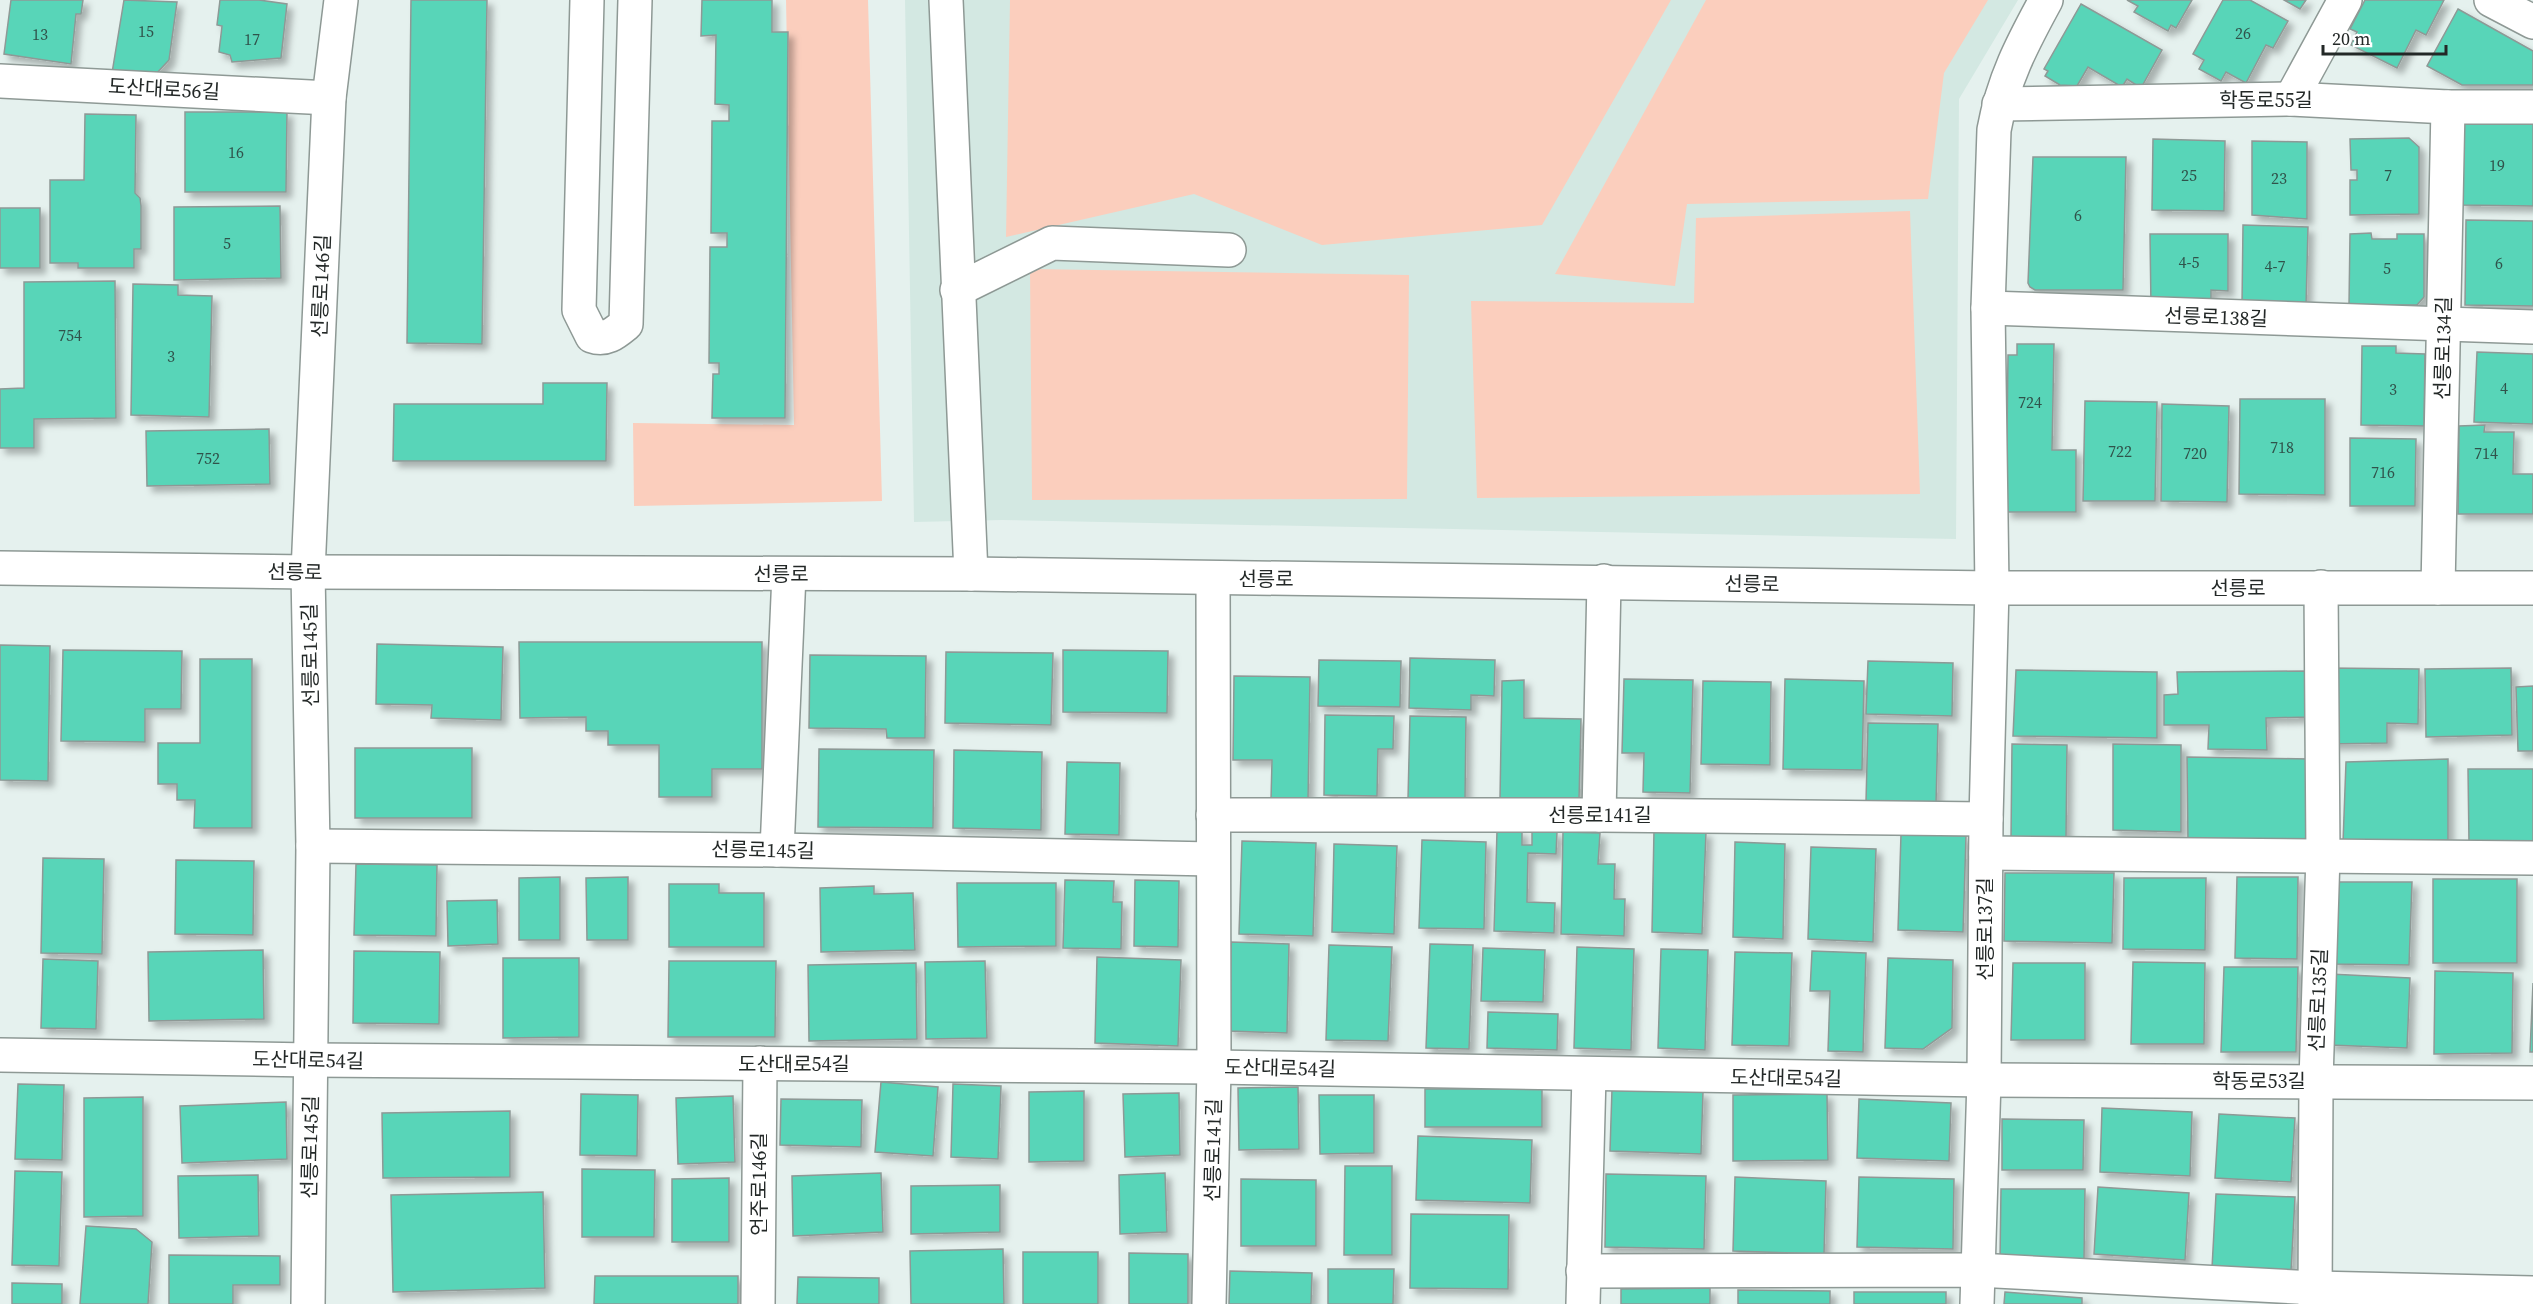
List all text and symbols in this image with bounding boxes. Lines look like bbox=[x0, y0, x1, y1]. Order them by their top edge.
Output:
scale bar bbox=[2323, 18, 2446, 56]
house number: 15 bbox=[138, 20, 154, 42]
house number: 26 bbox=[2235, 22, 2251, 44]
house number: 13 bbox=[32, 23, 48, 45]
text: 20 m bbox=[2332, 26, 2370, 51]
house number: 17 bbox=[244, 28, 260, 50]
street label: 도산대로56길 bbox=[107, 72, 221, 106]
street label: 학동로55길 bbox=[2219, 86, 2313, 114]
house number: 16 bbox=[228, 141, 244, 163]
house number: 19 bbox=[2489, 154, 2505, 176]
house number: 25 bbox=[2181, 164, 2197, 186]
house number: 7 bbox=[2384, 164, 2392, 186]
house number: 23 bbox=[2271, 167, 2287, 189]
house number: 6 bbox=[2074, 204, 2082, 226]
house number: 5 bbox=[223, 232, 231, 254]
street label: 선릉로146길 bbox=[305, 234, 337, 338]
house number: 4-5 bbox=[2179, 251, 2200, 273]
house number: 6 bbox=[2495, 252, 2503, 274]
house number: 4-7 bbox=[2265, 255, 2286, 277]
house number: 5 bbox=[2383, 257, 2391, 279]
street label: 선릉로134길 bbox=[2428, 296, 2458, 400]
street label: 선릉로138길 bbox=[2164, 301, 2268, 333]
house number: 754 bbox=[58, 324, 82, 346]
house number: 3 bbox=[167, 345, 175, 367]
house number: 4 bbox=[2500, 377, 2508, 399]
house number: 3 bbox=[2389, 378, 2397, 400]
house number: 724 bbox=[2018, 391, 2042, 413]
house number: 718 bbox=[2270, 436, 2294, 458]
house number: 722 bbox=[2108, 440, 2132, 462]
house number: 720 bbox=[2183, 442, 2207, 464]
house number: 714 bbox=[2474, 442, 2498, 464]
house number: 752 bbox=[196, 447, 220, 469]
house number: 716 bbox=[2371, 461, 2395, 483]
street label: 선릉로 bbox=[267, 558, 323, 586]
street label: 선릉로 bbox=[753, 560, 809, 588]
street label: 선릉로 bbox=[1238, 565, 1294, 593]
street label: 선릉로 bbox=[1724, 570, 1780, 598]
street label: 선릉로 bbox=[2210, 574, 2266, 602]
street label: 선릉로145길 bbox=[295, 603, 325, 707]
street label: 선릉로141길 bbox=[1548, 801, 1652, 829]
street label: 선릉로145길 bbox=[711, 835, 815, 865]
street label: 선릉로137길 bbox=[1971, 877, 1999, 981]
street label: 선릉로135길 bbox=[2302, 948, 2334, 1052]
street label: 도산대로54길 bbox=[252, 1045, 364, 1075]
street label: 도산대로54길 bbox=[738, 1050, 850, 1078]
street label: 도산대로54길 bbox=[1224, 1053, 1336, 1083]
street label: 도산대로54길 bbox=[1730, 1063, 1842, 1093]
street label: 학동로53길 bbox=[2212, 1067, 2306, 1095]
street label: 선릉로145길 bbox=[295, 1095, 325, 1199]
street label: 선릉로141길 bbox=[1198, 1098, 1228, 1202]
street label: 언주로146길 bbox=[745, 1132, 773, 1236]

